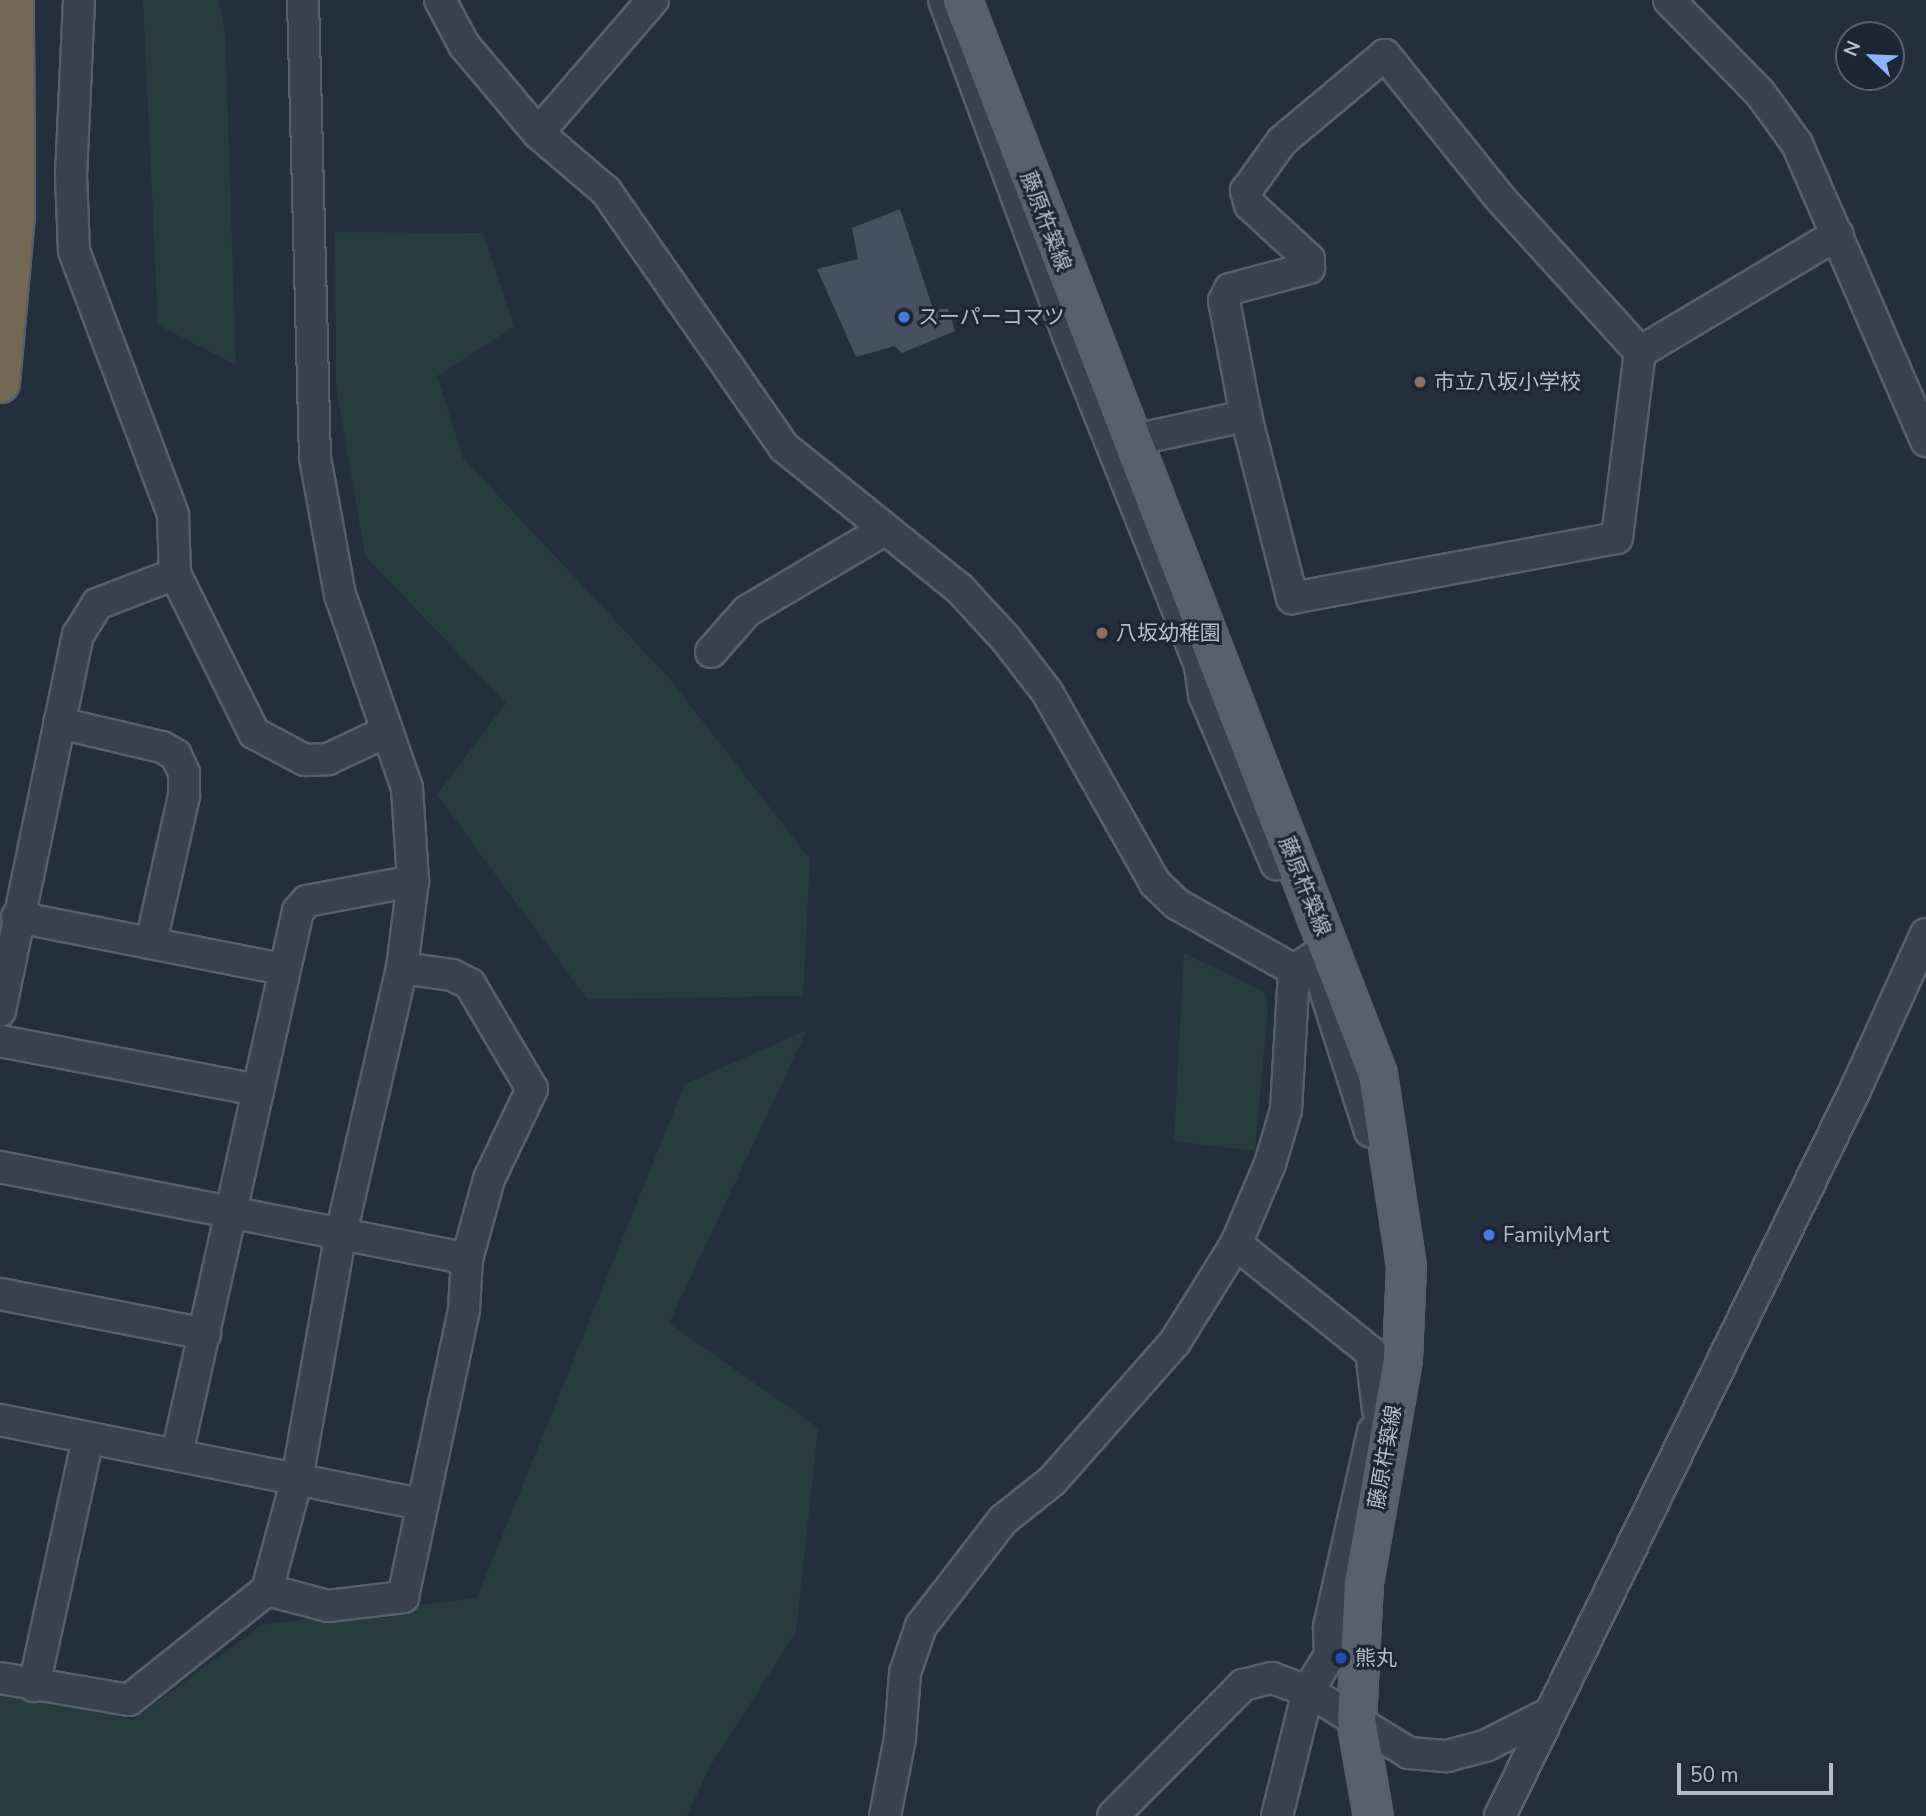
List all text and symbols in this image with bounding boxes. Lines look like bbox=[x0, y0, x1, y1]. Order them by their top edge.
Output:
north arrow bbox=[1835, 21, 1905, 91]
text: N bbox=[1838, 37, 1867, 60]
street label: 藤原杵築線 bbox=[1015, 167, 1077, 275]
place label: スーパーコマツ bbox=[918, 304, 1065, 330]
marker: スーパーコマツ bbox=[896, 309, 912, 325]
place label: 市立八坂小学校 bbox=[1434, 369, 1581, 395]
marker: 市立八坂小学校 bbox=[1412, 374, 1428, 390]
place label: 八坂幼稚園 bbox=[1116, 620, 1221, 646]
marker: 八坂幼稚園 bbox=[1094, 625, 1110, 641]
street label: 藤原杵築線 bbox=[1274, 833, 1336, 939]
place label: FamilyMart bbox=[1503, 1222, 1609, 1248]
marker: FamilyMart bbox=[1481, 1227, 1497, 1243]
street label: 藤原杵築線 bbox=[1363, 1403, 1407, 1511]
place label: 熊丸 bbox=[1355, 1645, 1397, 1671]
marker: 熊丸 bbox=[1333, 1650, 1349, 1666]
scale bar bbox=[1681, 1750, 1837, 1794]
text: 50 m bbox=[1690, 1761, 1739, 1789]

